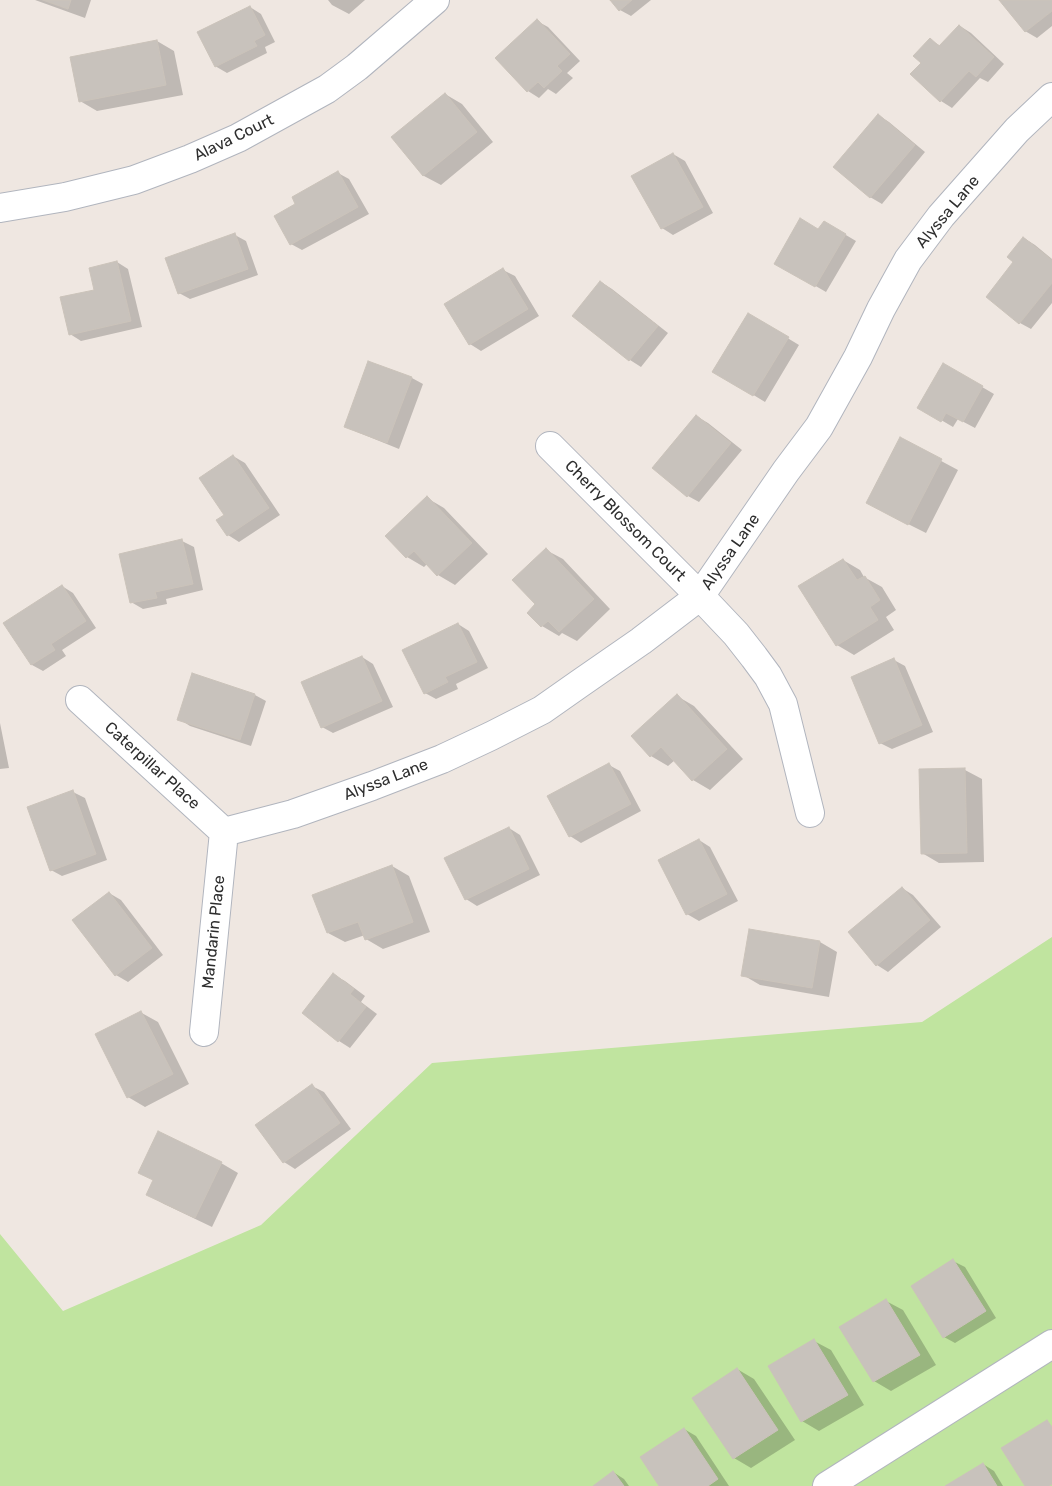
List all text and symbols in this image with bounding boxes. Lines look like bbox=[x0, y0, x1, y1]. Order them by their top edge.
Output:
street label: Alava Court bbox=[191, 110, 277, 166]
street label: Alyssa Lane bbox=[912, 172, 984, 252]
street label: Cherry Blossom Court bbox=[560, 456, 690, 586]
street label: Alyssa Lane bbox=[698, 510, 764, 594]
street label: Caterpillar Place bbox=[100, 718, 204, 814]
street label: Alyssa Lane bbox=[341, 755, 431, 805]
street label: Mandarin Place bbox=[198, 874, 230, 990]

